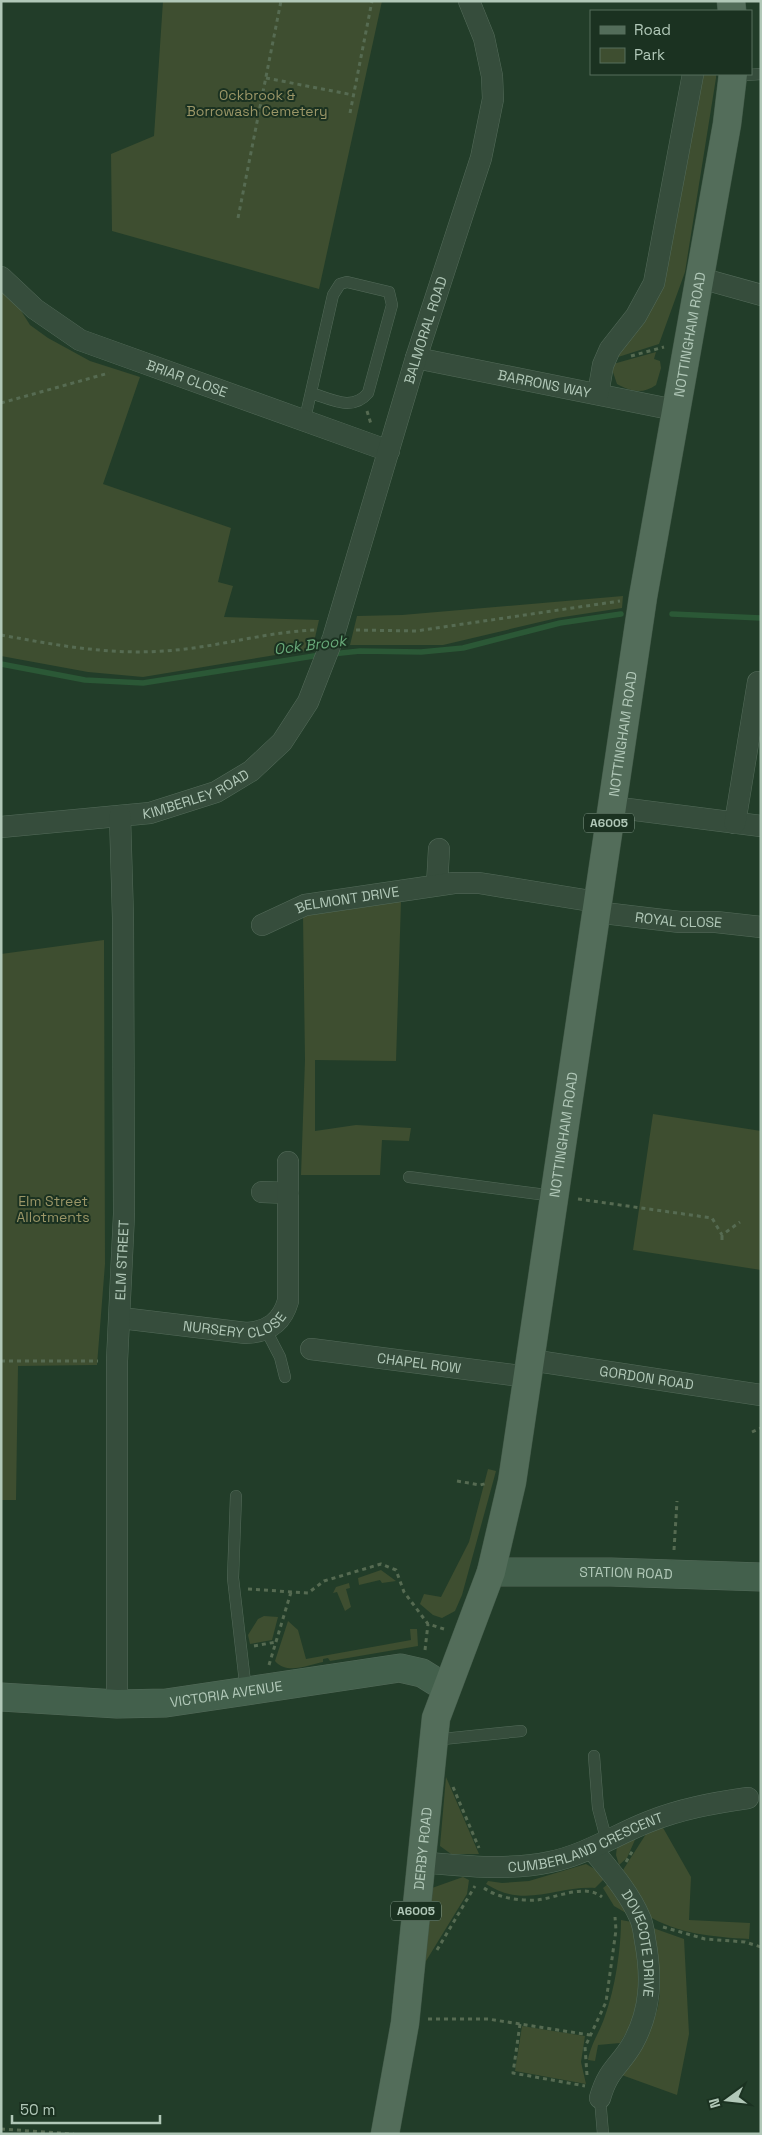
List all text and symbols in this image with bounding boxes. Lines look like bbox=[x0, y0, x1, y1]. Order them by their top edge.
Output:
legend bbox=[590, 10, 752, 75]
text: Road bbox=[634, 20, 671, 39]
text: Park bbox=[634, 45, 665, 64]
park label: Ockbrook & Borrowash Cemetery bbox=[186, 86, 328, 120]
street label: NOTTINGHAM ROAD bbox=[670, 271, 710, 398]
street label: BALMORAL ROAD bbox=[400, 274, 451, 386]
street label: BRIAR CLOSE bbox=[144, 356, 230, 401]
street label: BARRONS WAY bbox=[496, 366, 593, 402]
water label: Ock Brook bbox=[273, 630, 349, 658]
street label: NOTTINGHAM ROAD bbox=[605, 670, 641, 798]
street label: KIMBERLEY ROAD bbox=[142, 765, 252, 823]
road number: A6005 bbox=[584, 814, 634, 832]
street label: BELMONT DRIVE bbox=[292, 882, 401, 917]
street label: ROYAL CLOSE bbox=[634, 908, 723, 932]
street label: NOTTINGHAM ROAD bbox=[545, 1071, 582, 1199]
park label: Elm Street Allotments bbox=[16, 1192, 90, 1226]
street label: ELM STREET bbox=[111, 1219, 133, 1301]
street label: NURSERY CLOSE bbox=[182, 1308, 290, 1342]
street label: CHAPEL ROW bbox=[376, 1349, 462, 1377]
street label: GORDON ROAD bbox=[598, 1362, 695, 1394]
street label: STATION ROAD bbox=[579, 1563, 673, 1583]
street label: VICTORIA AVENUE bbox=[169, 1677, 284, 1711]
street label: DERBY ROAD bbox=[410, 1806, 436, 1891]
street label: CUMBERLAND CRESCENT bbox=[507, 1808, 665, 1876]
street label: DOVECOTE DRIVE bbox=[618, 1886, 658, 1998]
road number: A6005 bbox=[391, 1902, 441, 1920]
north arrow bbox=[702, 2075, 752, 2125]
scale bar bbox=[12, 2092, 160, 2124]
text: N bbox=[705, 2096, 724, 2110]
text: 50 m bbox=[20, 2100, 55, 2119]

